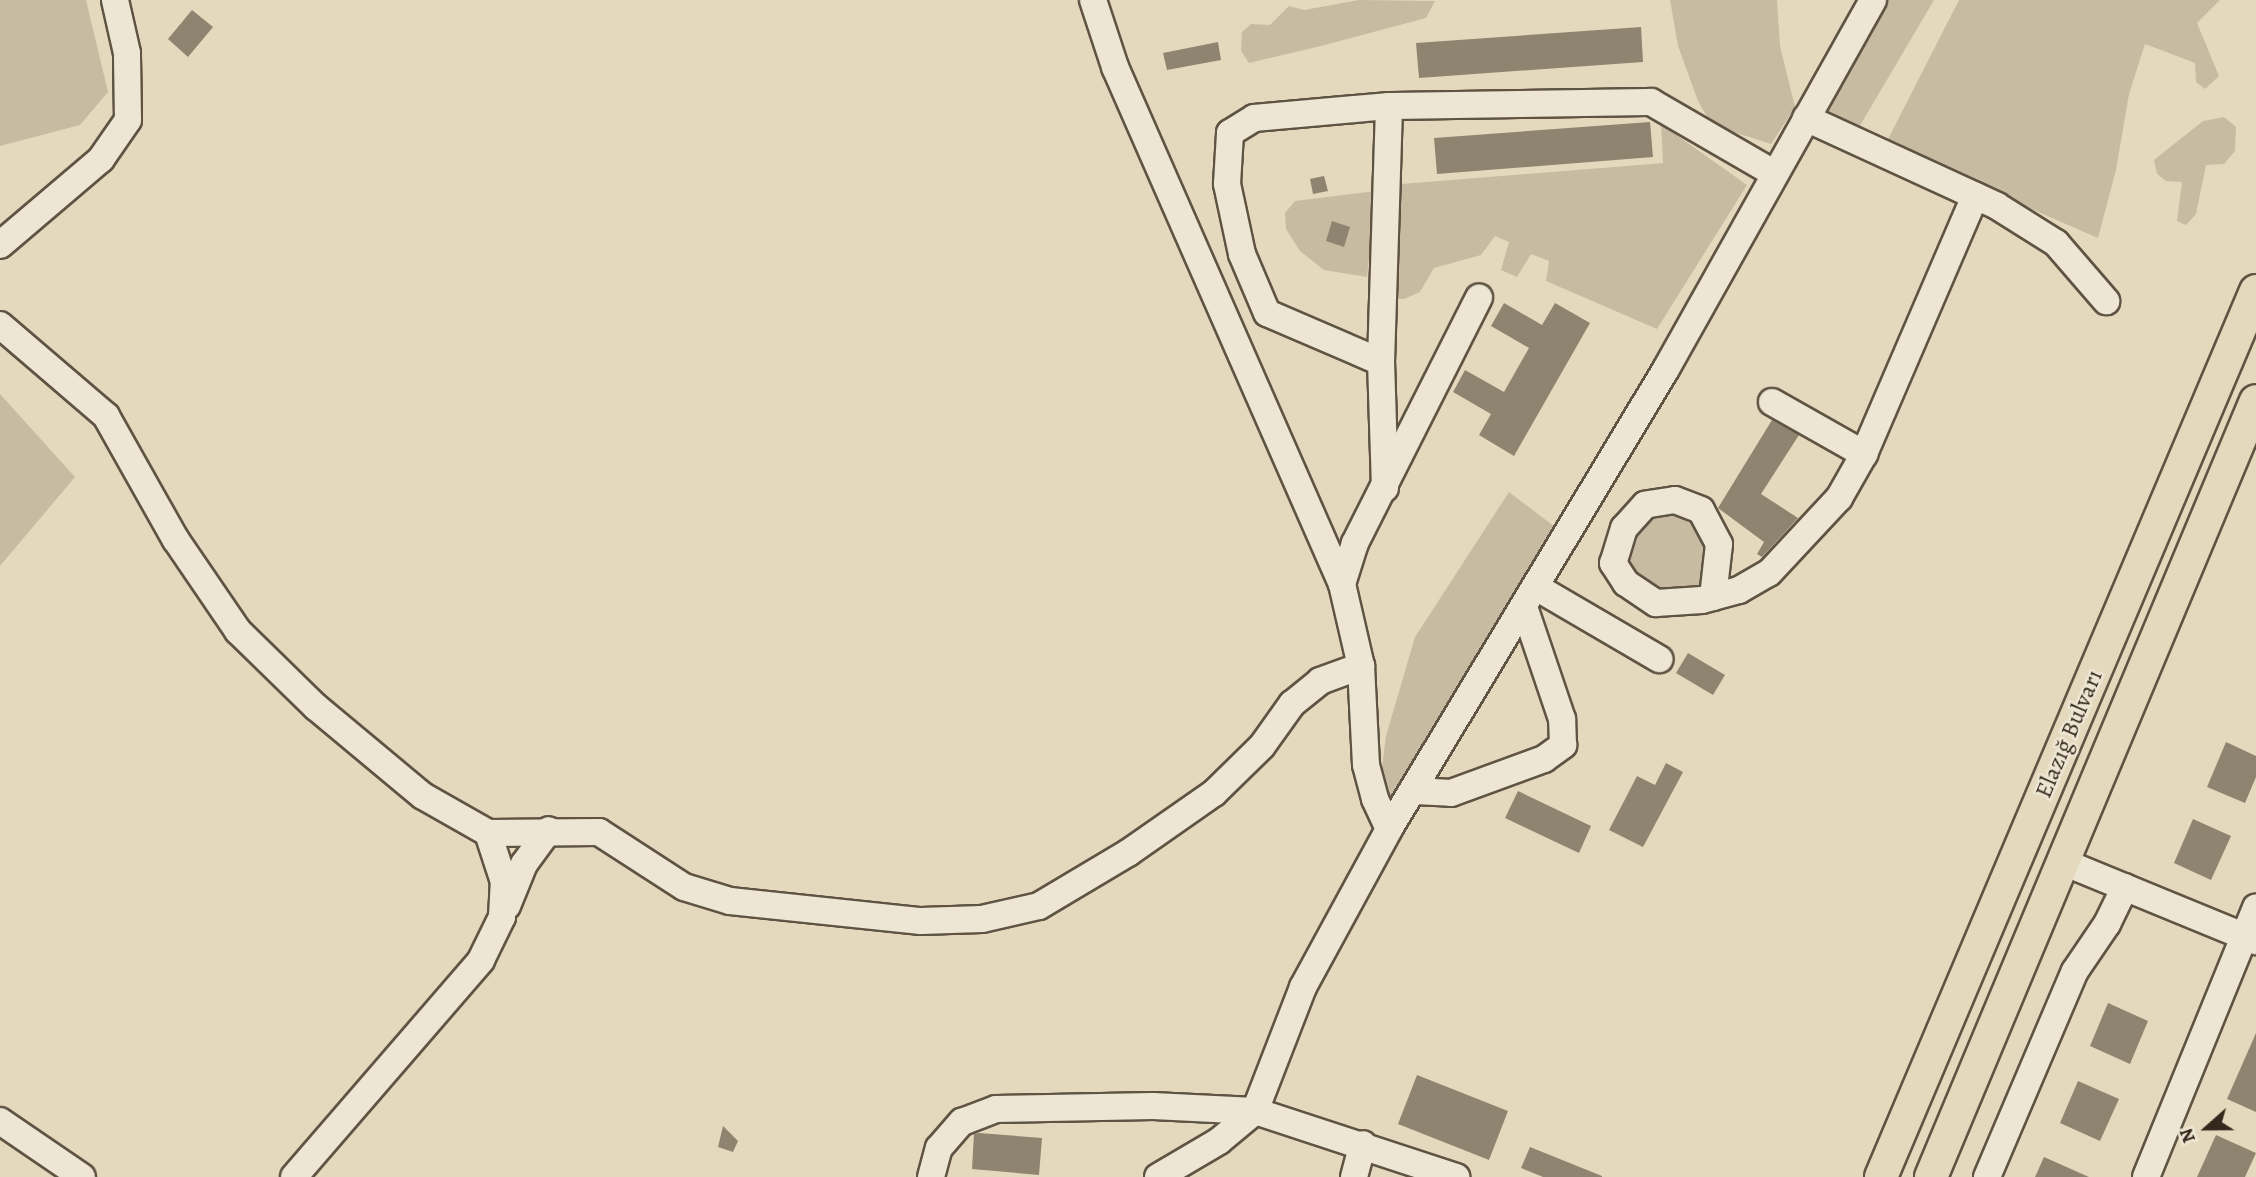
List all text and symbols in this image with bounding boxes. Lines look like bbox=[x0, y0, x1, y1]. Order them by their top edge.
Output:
street label: Elazığ Bulvarı bbox=[2029, 666, 2109, 802]
north arrow bbox=[2172, 1093, 2242, 1163]
text: N bbox=[2173, 1124, 2202, 1147]

